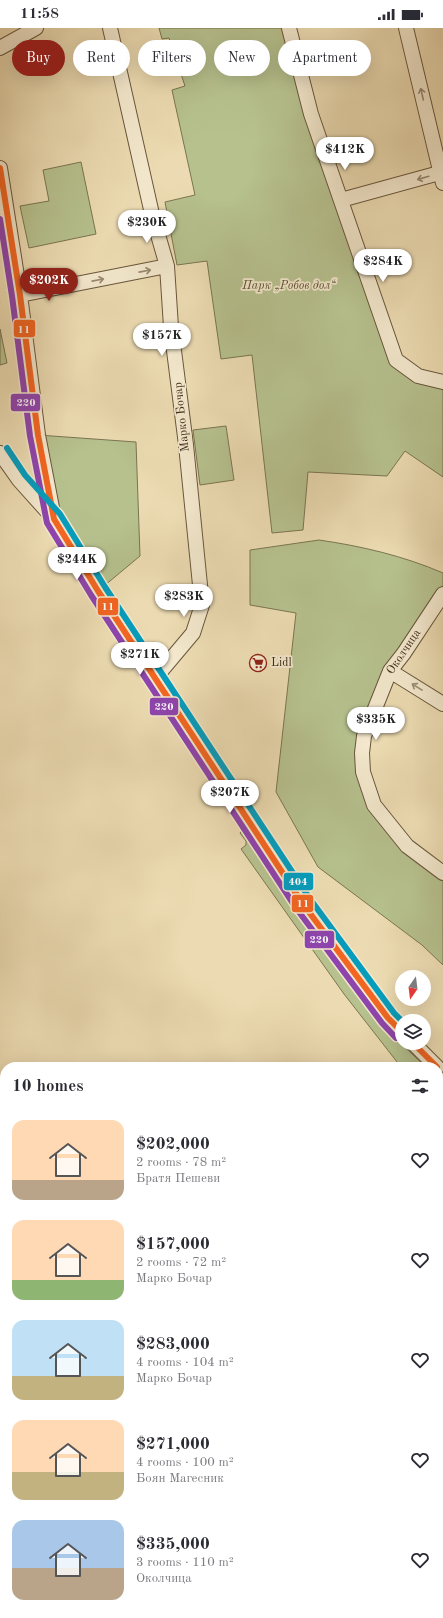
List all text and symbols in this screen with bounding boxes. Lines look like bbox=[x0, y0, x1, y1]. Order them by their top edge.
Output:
text: 11:58 bbox=[20, 7, 59, 22]
chip: Buy bbox=[12, 40, 65, 76]
chip: Rent bbox=[73, 40, 130, 76]
chip: Filters bbox=[138, 40, 206, 76]
chip: New bbox=[214, 40, 270, 76]
chip: Apartment bbox=[278, 40, 371, 76]
one-way arrow bbox=[418, 88, 425, 101]
pin: $412K bbox=[317, 137, 373, 171]
text: $412K bbox=[325, 143, 365, 156]
one-way arrow bbox=[417, 175, 430, 182]
pin: $230K bbox=[119, 210, 175, 244]
text: $230K bbox=[127, 216, 167, 229]
pin: $284K bbox=[355, 249, 411, 283]
text: $284K bbox=[363, 255, 403, 268]
one-way arrow bbox=[138, 266, 151, 274]
pin: $202K bbox=[21, 268, 77, 302]
text: $202K bbox=[29, 274, 69, 287]
one-way arrow bbox=[91, 275, 104, 283]
park label: Парк „Робов дол“ bbox=[241, 278, 336, 292]
line badge: 11 bbox=[13, 319, 36, 338]
pin: $157K bbox=[134, 323, 190, 357]
text: 11 bbox=[18, 325, 30, 336]
text: $157K bbox=[142, 329, 182, 342]
street label: Марко Бочар bbox=[172, 381, 192, 453]
line badge: 220 bbox=[10, 393, 41, 412]
text: 220 bbox=[16, 398, 36, 409]
pin: $244K bbox=[49, 547, 105, 581]
text: $244K bbox=[57, 553, 97, 566]
pin: $283K bbox=[156, 584, 212, 618]
text: $283K bbox=[164, 590, 204, 603]
line badge: 11 bbox=[97, 597, 119, 616]
text: 11 bbox=[102, 602, 114, 613]
street label: Околчица bbox=[385, 627, 423, 677]
pin: $271K bbox=[112, 642, 168, 676]
text: $271K bbox=[120, 648, 160, 661]
supermarket icon: Lidl bbox=[248, 653, 268, 673]
place label: Lidl bbox=[271, 657, 292, 669]
one-way arrow bbox=[411, 683, 422, 691]
line badge: 220 bbox=[149, 697, 179, 716]
text: 220 bbox=[154, 702, 174, 713]
pin: $335K bbox=[348, 707, 404, 741]
text: $335K bbox=[356, 713, 396, 726]
pin: $207K bbox=[202, 780, 258, 814]
text: $207K bbox=[210, 786, 250, 799]
line badge: 404 bbox=[283, 872, 314, 891]
text: 404 bbox=[288, 877, 308, 888]
line badge: 11 bbox=[291, 894, 314, 913]
text: 11 bbox=[297, 899, 309, 910]
line badge: 220 bbox=[304, 930, 335, 949]
text: 220 bbox=[309, 935, 329, 946]
north arrow bbox=[395, 970, 431, 1006]
map controls bbox=[395, 970, 431, 1050]
button: layers bbox=[395, 1014, 431, 1050]
icon: filters bbox=[409, 1075, 431, 1097]
text: 10 homes bbox=[12, 1078, 84, 1095]
icon: home bbox=[44, 1136, 92, 1184]
text: $202,000 bbox=[136, 1136, 210, 1153]
icon: heart bbox=[409, 1149, 431, 1171]
text: 2 rooms · 78 m² bbox=[136, 1156, 226, 1169]
text: Братя Пешеви bbox=[136, 1172, 220, 1185]
icon: home bbox=[44, 1236, 92, 1284]
text: $157,000 bbox=[136, 1236, 210, 1253]
icon: heart bbox=[409, 1249, 431, 1271]
text: 2 rooms · 72 m² bbox=[136, 1256, 226, 1269]
text: Марко Бочар bbox=[136, 1272, 212, 1285]
icon: home bbox=[44, 1336, 92, 1384]
text: $283,000 bbox=[136, 1336, 210, 1353]
icon: heart bbox=[409, 1349, 431, 1371]
text: 4 rooms · 104 m² bbox=[136, 1356, 234, 1369]
text: Марко Бочар bbox=[136, 1372, 212, 1385]
icon: home bbox=[44, 1436, 92, 1484]
text: $271,000 bbox=[136, 1436, 210, 1453]
icon: heart bbox=[409, 1449, 431, 1471]
text: 4 rooms · 100 m² bbox=[136, 1456, 234, 1469]
text: Боян Магесник bbox=[136, 1472, 224, 1485]
icon: home bbox=[44, 1536, 92, 1584]
text: $335,000 bbox=[136, 1536, 210, 1553]
icon: heart bbox=[409, 1549, 431, 1571]
text: 3 rooms · 110 m² bbox=[136, 1556, 234, 1569]
text: Околчица bbox=[136, 1572, 192, 1585]

